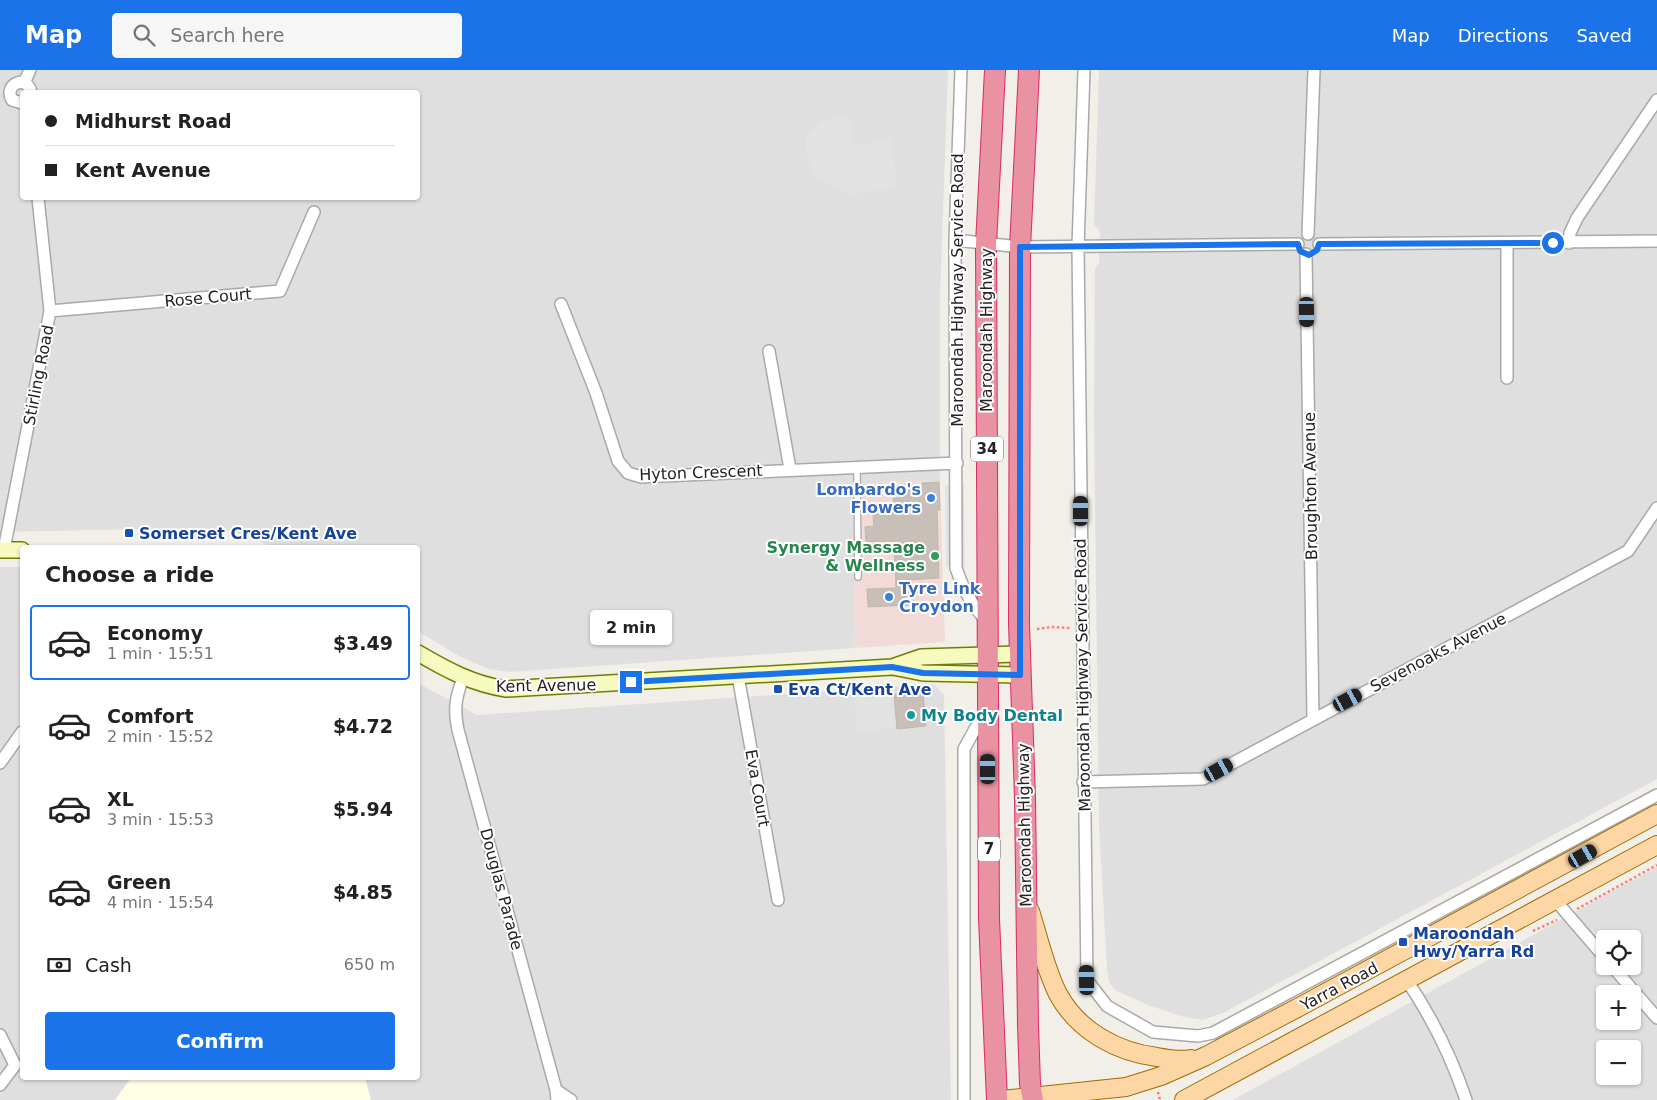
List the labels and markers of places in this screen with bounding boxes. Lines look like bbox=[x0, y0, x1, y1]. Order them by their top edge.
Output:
place label: Lombardo's Flowers bbox=[816, 480, 921, 517]
marker: Lombardo's Flowers bbox=[925, 492, 937, 504]
place label: Somerset Cres/Kent Ave bbox=[139, 524, 357, 543]
marker: Somerset Cres/Kent Ave bbox=[123, 527, 135, 539]
place label: Synergy Massage & Wellness bbox=[767, 538, 925, 575]
marker: Synergy Massage & Wellness bbox=[929, 550, 941, 562]
place label: Tyre Link Croydon bbox=[899, 579, 981, 616]
marker: Tyre Link Croydon bbox=[883, 591, 895, 603]
place label: Eva Ct/Kent Ave bbox=[788, 680, 932, 699]
marker: Eva Ct/Kent Ave bbox=[772, 683, 784, 695]
place label: My Body Dental bbox=[921, 706, 1063, 725]
marker: My Body Dental bbox=[905, 709, 917, 721]
place label: Maroondah Hwy/Yarra Rd bbox=[1413, 924, 1534, 961]
marker: Maroondah Hwy/Yarra Rd bbox=[1397, 936, 1409, 948]

